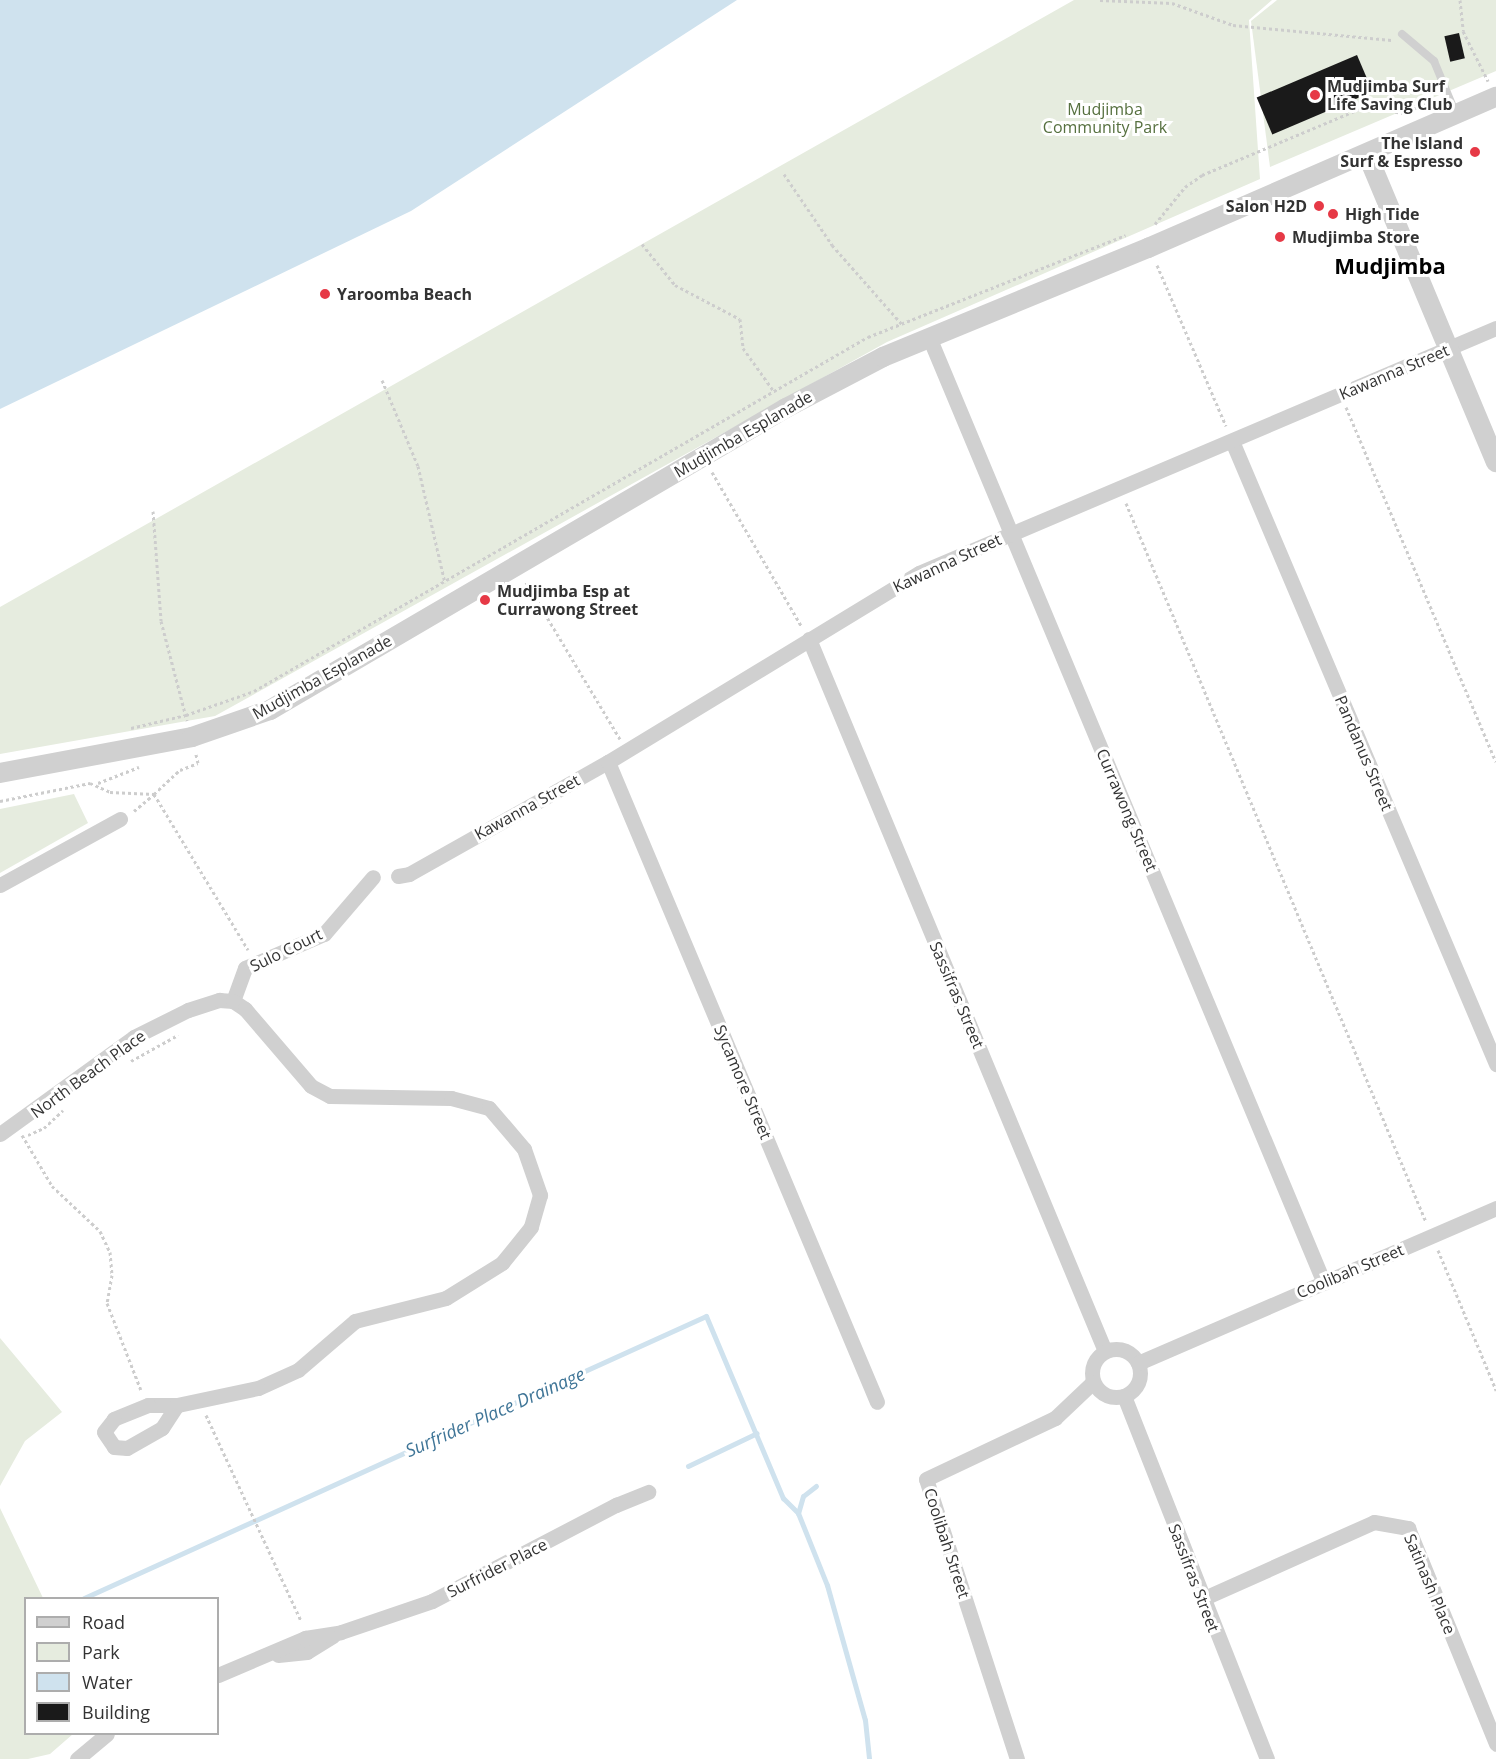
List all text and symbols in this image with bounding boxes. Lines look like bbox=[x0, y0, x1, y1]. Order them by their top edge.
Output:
place label: Mudjimba Surf Life Saving Club bbox=[1327, 76, 1453, 114]
marker: Mudjimba Surf Life Saving Club bbox=[1308, 88, 1322, 102]
park label: Mudjimba Community Park bbox=[1043, 99, 1167, 137]
place label: The Island Surf & Espresso bbox=[1340, 133, 1463, 171]
marker: The Island Surf & Espresso bbox=[1468, 145, 1482, 159]
place label: Salon H2D bbox=[1226, 196, 1307, 216]
marker: Salon H2D bbox=[1312, 199, 1326, 213]
place label: High Tide bbox=[1345, 204, 1420, 224]
marker: High Tide bbox=[1326, 207, 1340, 221]
place label: Mudjimba Store bbox=[1292, 227, 1420, 247]
marker: Mudjimba Store bbox=[1273, 230, 1287, 244]
district label: Mudjimba bbox=[1334, 253, 1446, 279]
place label: Yaroomba Beach bbox=[337, 284, 472, 304]
marker: Yaroomba Beach bbox=[318, 287, 332, 301]
street label: Kawanna Street bbox=[1336, 340, 1452, 404]
street label: Mudjimba Esplanade bbox=[670, 387, 816, 481]
street label: Kawanna Street bbox=[890, 530, 1004, 596]
place label: Mudjimba Esp at Currawong Street bbox=[497, 581, 638, 619]
marker: Mudjimba Esp at Currawong Street bbox=[478, 593, 492, 607]
street label: Mudjimba Esplanade bbox=[249, 631, 395, 723]
street label: Pandanus Street bbox=[1331, 693, 1397, 813]
street label: Currawong Street bbox=[1093, 746, 1161, 874]
street label: Kawanna Street bbox=[471, 770, 583, 844]
street label: Sulo Court bbox=[247, 924, 325, 976]
street label: Sassifras Street bbox=[926, 939, 988, 1051]
street label: Sycamore Street bbox=[710, 1022, 776, 1142]
street label: North Beach Place bbox=[27, 1026, 149, 1122]
street label: Coolibah Street bbox=[1293, 1240, 1407, 1302]
water label: Surfrider Place Drainage bbox=[402, 1363, 588, 1461]
street label: Coolibah Street bbox=[920, 1485, 974, 1601]
street label: Sassifras Street bbox=[1165, 1521, 1223, 1635]
street label: Satinash Place bbox=[1400, 1531, 1460, 1637]
street label: Surfrider Place bbox=[444, 1535, 550, 1601]
legend bbox=[24, 1597, 219, 1735]
text: Road bbox=[82, 1610, 125, 1634]
text: Park bbox=[82, 1640, 120, 1664]
text: Water bbox=[82, 1670, 133, 1694]
text: Building bbox=[82, 1700, 150, 1724]

